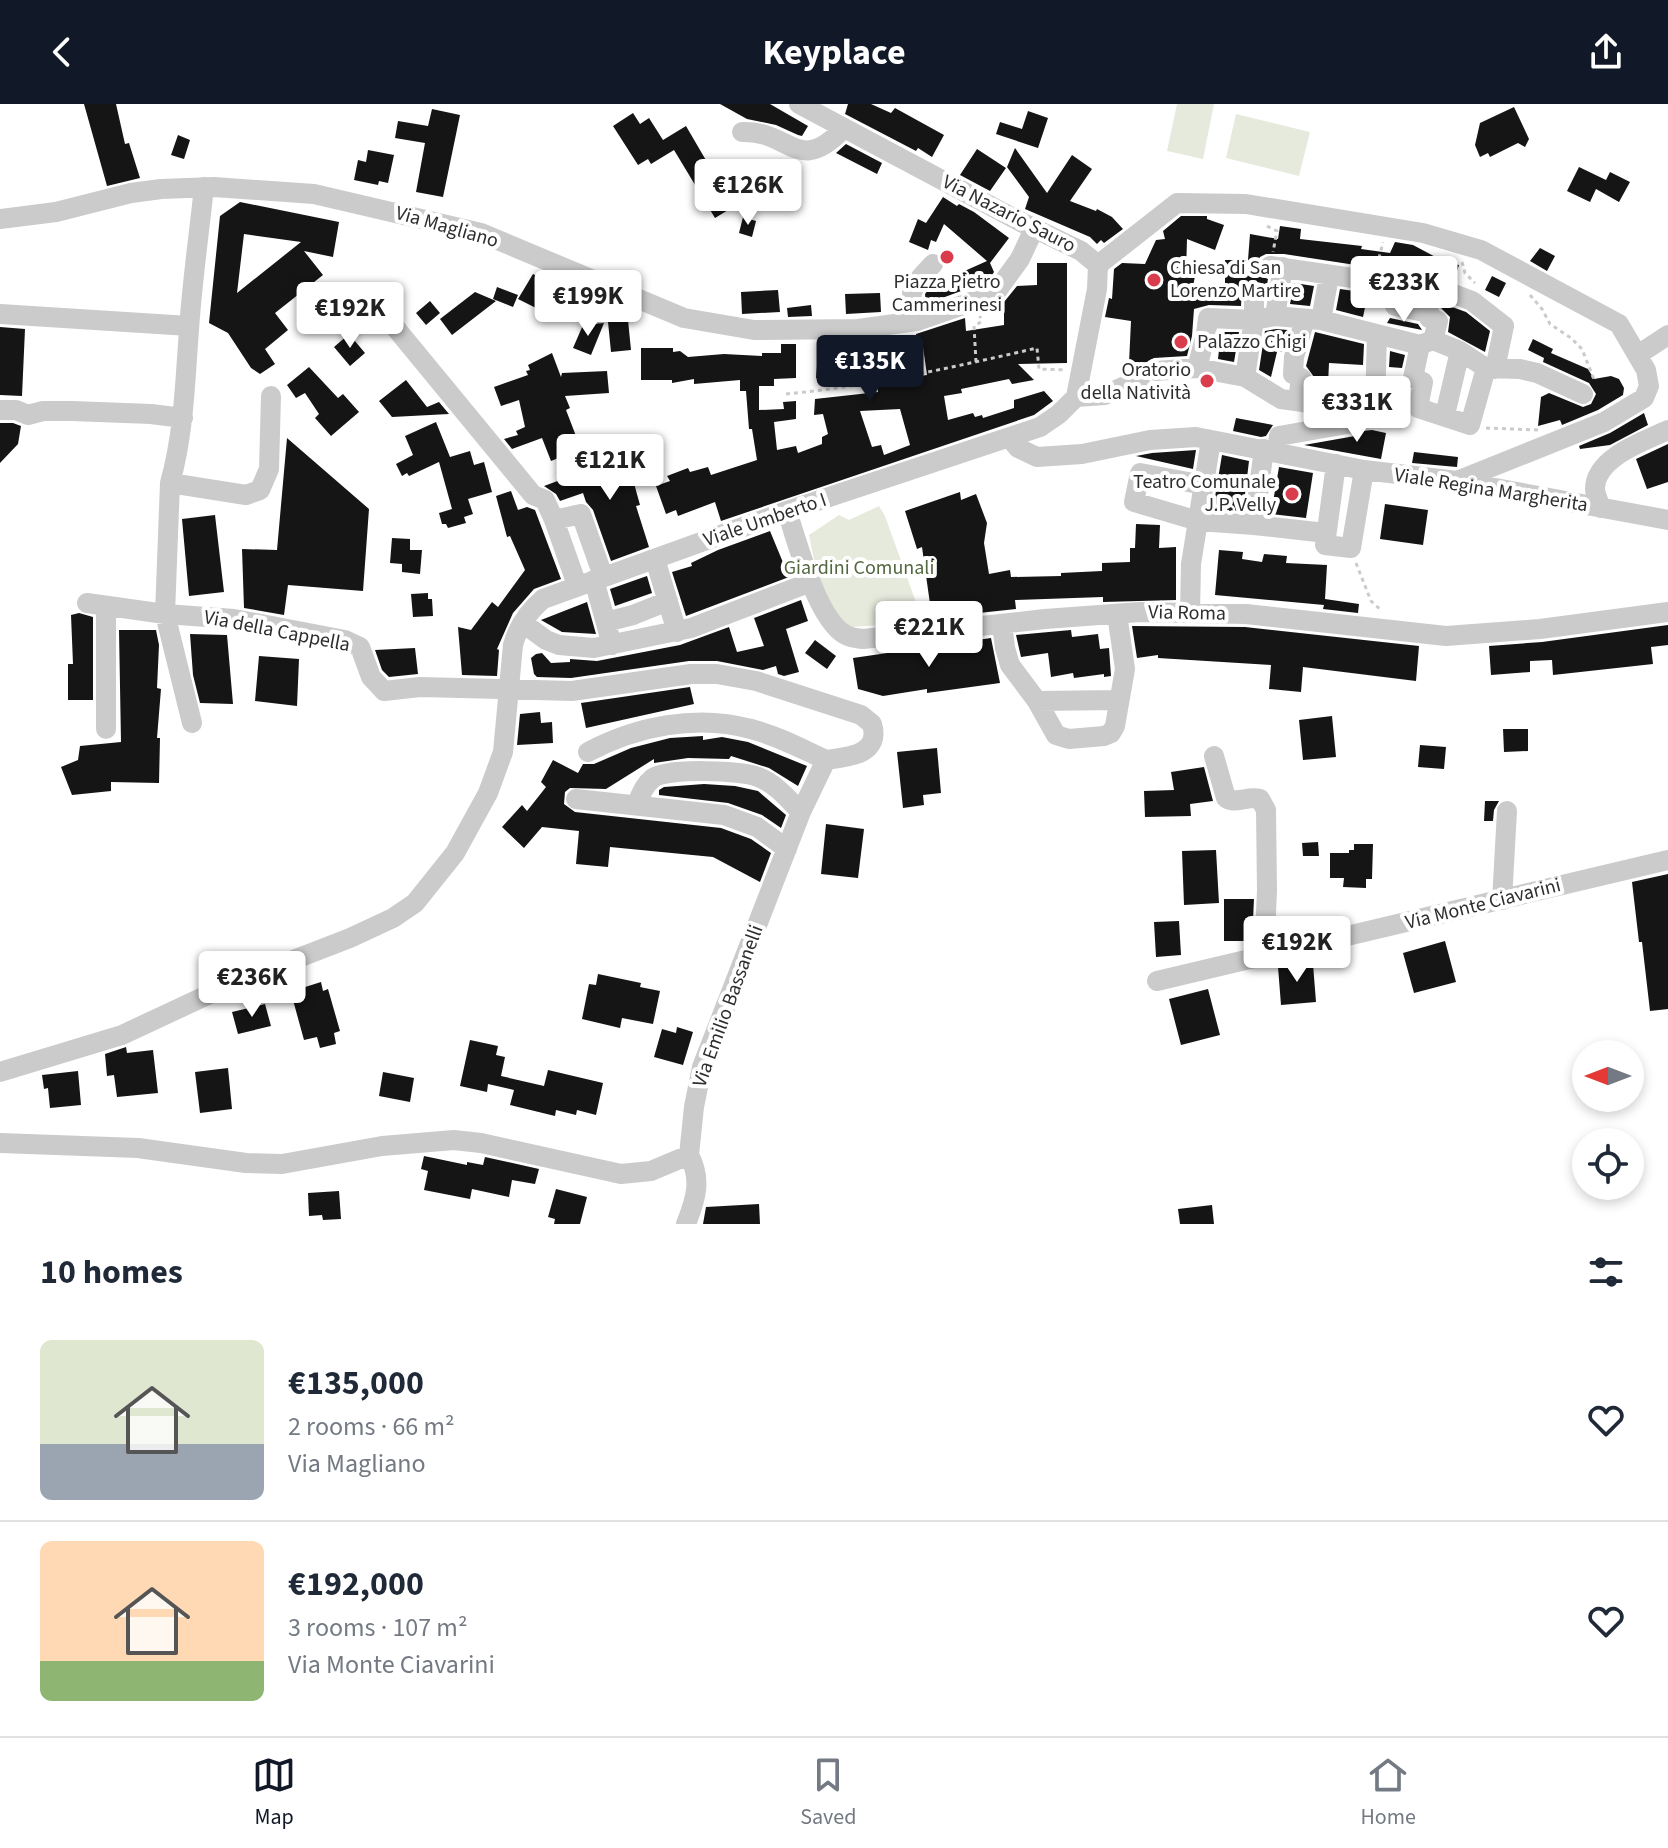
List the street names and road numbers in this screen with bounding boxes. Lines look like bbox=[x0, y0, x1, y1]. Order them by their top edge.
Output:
street label: Via Nazario Sauro bbox=[937, 168, 1081, 260]
street label: Via Magliano bbox=[392, 199, 502, 255]
street label: Viale Regina Margherita bbox=[1392, 461, 1590, 519]
street label: Viale Umberto I bbox=[700, 486, 830, 554]
street label: Via Roma bbox=[1148, 598, 1226, 628]
street label: Via della Cappella bbox=[201, 603, 353, 659]
street label: Via Monte Ciavarini bbox=[1402, 871, 1564, 937]
street label: Via Emilio Bassanelli bbox=[686, 921, 770, 1091]

